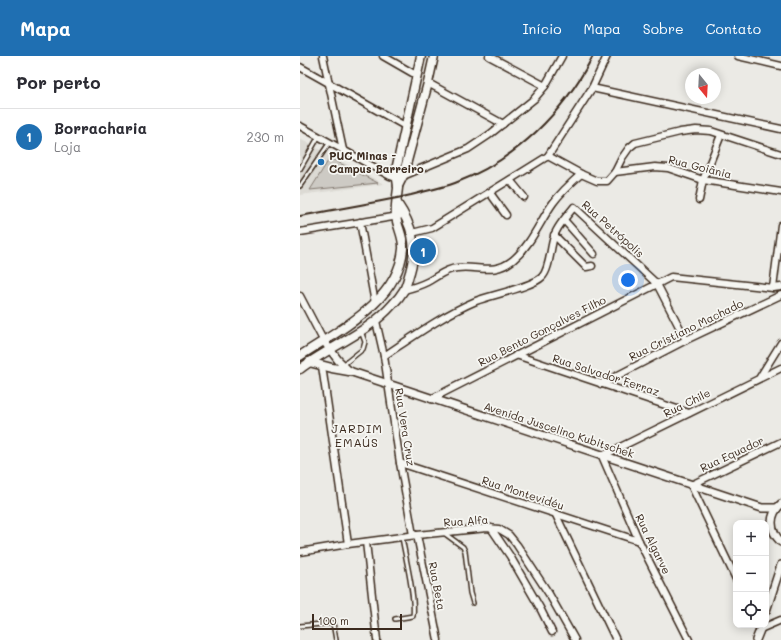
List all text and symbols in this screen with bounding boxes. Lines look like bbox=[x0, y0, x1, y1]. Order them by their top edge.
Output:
text: Mapa bbox=[20, 16, 71, 41]
text: Início bbox=[522, 19, 562, 38]
text: Mapa bbox=[584, 19, 621, 38]
text: Sobre bbox=[643, 19, 684, 38]
text: Contato bbox=[706, 19, 761, 38]
north arrow bbox=[685, 68, 721, 104]
text: Por perto bbox=[16, 71, 100, 93]
text: Borracharia bbox=[54, 118, 147, 138]
text: 1 bbox=[26, 128, 32, 145]
text: 230 m bbox=[247, 128, 284, 145]
text: Loja bbox=[54, 138, 81, 155]
place label: PUC Minas - Campus Barreiro bbox=[329, 148, 424, 176]
street label: Rua Goiânia bbox=[667, 151, 733, 182]
marker: PUC Minas - Campus Barreiro bbox=[316, 157, 326, 167]
street label: Rua Petrópolis bbox=[579, 197, 648, 261]
pin: 1 bbox=[410, 236, 436, 266]
your location bbox=[618, 270, 638, 290]
street label: Rua Bento Gonçalves Filho bbox=[475, 292, 609, 369]
street label: Rua Cristiano Machado bbox=[626, 295, 746, 364]
street label: Rua Salvador Ferraz bbox=[551, 350, 661, 399]
street label: Rua Chile bbox=[661, 385, 713, 420]
street label: Rua Vera Cruz bbox=[392, 387, 419, 467]
street label: Avenida Juscelino Kubitschek bbox=[482, 398, 636, 461]
district label: JARDIM EMAÚS bbox=[331, 420, 383, 450]
street label: Rua Equador bbox=[697, 432, 766, 475]
street label: Rua Montevidéu bbox=[480, 472, 566, 513]
street label: Rua Alfa bbox=[443, 511, 489, 530]
street label: Rua Algarve bbox=[632, 511, 675, 577]
map controls bbox=[733, 520, 769, 628]
button: + bbox=[733, 520, 769, 556]
button: − bbox=[733, 556, 769, 592]
street label: Rua Beta bbox=[425, 561, 450, 611]
button: locate bbox=[733, 592, 769, 628]
scale bar bbox=[312, 612, 402, 631]
text: 100 m bbox=[318, 613, 349, 628]

